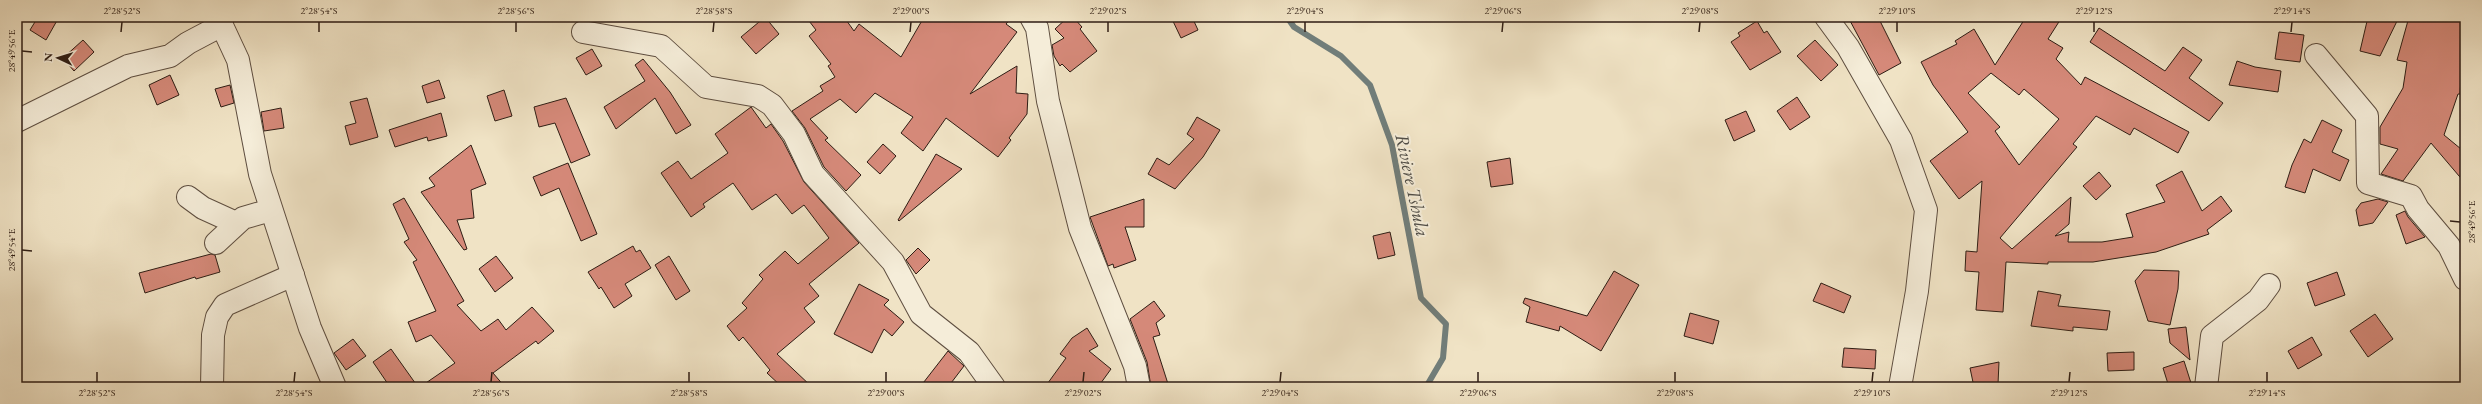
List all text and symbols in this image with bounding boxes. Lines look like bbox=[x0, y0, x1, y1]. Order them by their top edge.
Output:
text: 2°28'52"S bbox=[104, 4, 141, 17]
text: 2°28'54"S bbox=[301, 4, 338, 17]
text: 2°28'56"S bbox=[498, 4, 535, 17]
text: 2°28'58"S bbox=[696, 4, 733, 17]
text: 2°29'00"S bbox=[893, 4, 930, 17]
text: 2°29'02"S bbox=[1090, 4, 1127, 17]
text: 2°29'04"S bbox=[1287, 4, 1324, 17]
text: 2°29'06"S bbox=[1485, 4, 1522, 17]
text: 2°29'08"S bbox=[1682, 4, 1719, 17]
text: 2°29'10"S bbox=[1879, 4, 1916, 17]
text: 2°29'12"S bbox=[2076, 4, 2113, 17]
text: 2°29'14"S bbox=[2274, 4, 2311, 17]
text: 28°49'56"E bbox=[5, 29, 18, 72]
north arrow bbox=[38, 38, 78, 78]
text: N bbox=[41, 52, 55, 62]
water label: Riviere Tshula bbox=[1389, 131, 1436, 239]
text: 28°49'56"E bbox=[2465, 200, 2478, 243]
text: 28°49'54"E bbox=[5, 228, 18, 271]
text: 2°28'52"S bbox=[79, 386, 116, 399]
text: 2°28'54"S bbox=[276, 386, 313, 399]
text: 2°28'56"S bbox=[473, 386, 510, 399]
text: 2°28'58"S bbox=[671, 386, 708, 399]
text: 2°29'00"S bbox=[868, 386, 905, 399]
text: 2°29'02"S bbox=[1065, 386, 1102, 399]
text: 2°29'04"S bbox=[1262, 386, 1299, 399]
text: 2°29'06"S bbox=[1460, 386, 1497, 399]
text: 2°29'08"S bbox=[1657, 386, 1694, 399]
text: 2°29'10"S bbox=[1854, 386, 1891, 399]
text: 2°29'12"S bbox=[2051, 386, 2088, 399]
text: 2°29'14"S bbox=[2249, 386, 2286, 399]

